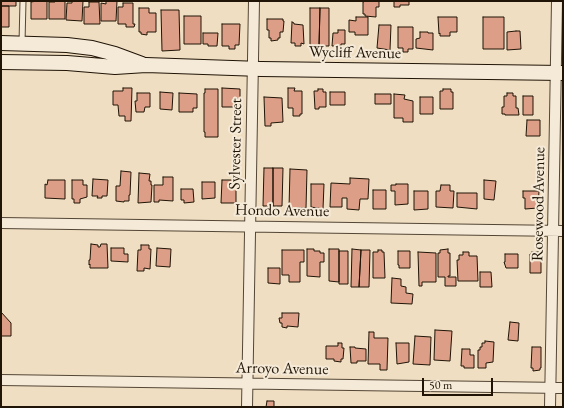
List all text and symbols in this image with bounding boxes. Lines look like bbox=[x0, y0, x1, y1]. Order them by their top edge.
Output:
street label: Wycliff Avenue bbox=[309, 43, 401, 63]
street label: Sylvester Street bbox=[226, 98, 246, 190]
street label: Rosewood Avenue bbox=[528, 147, 550, 261]
street label: Hondo Avenue bbox=[235, 201, 329, 221]
street label: Arroyo Avenue bbox=[235, 359, 329, 379]
scale bar bbox=[424, 370, 495, 396]
text: 50 m bbox=[429, 377, 452, 393]

